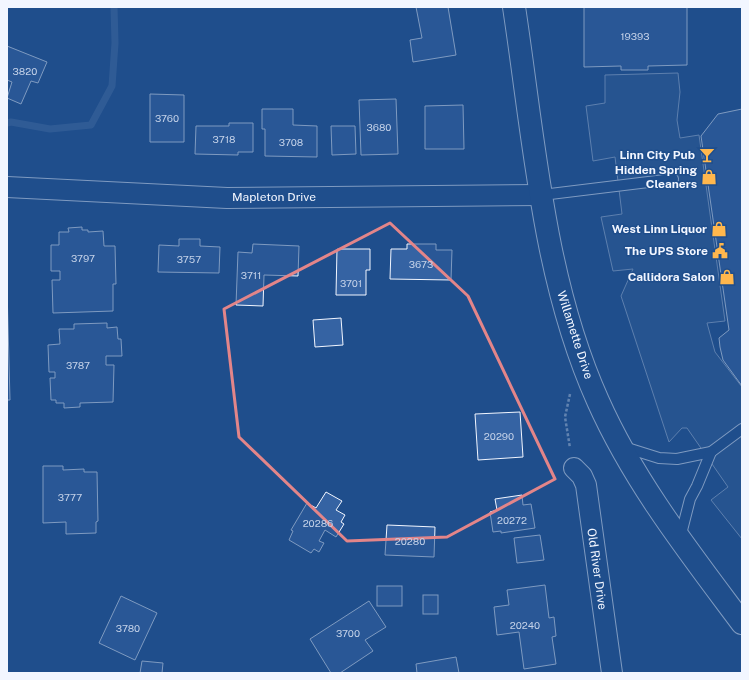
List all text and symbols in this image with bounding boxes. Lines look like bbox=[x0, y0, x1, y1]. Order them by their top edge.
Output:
house number: 19393 bbox=[621, 30, 649, 42]
house number: 3820 bbox=[13, 65, 37, 77]
house number: 3760 bbox=[155, 112, 179, 124]
house number: 3680 bbox=[367, 121, 391, 133]
house number: 3718 bbox=[213, 133, 235, 145]
house number: 3708 bbox=[279, 136, 303, 148]
bar icon: Linn City Pub bbox=[698, 146, 716, 164]
place label: Linn City Pub bbox=[619, 148, 695, 162]
place label: Hidden Spring Cleaners bbox=[615, 163, 697, 191]
shop icon: Hidden Spring Cleaners bbox=[700, 168, 718, 186]
street label: Mapleton Drive bbox=[232, 190, 316, 204]
shop icon: West Linn Liquor bbox=[710, 220, 728, 238]
place label: West Linn Liquor bbox=[612, 222, 707, 236]
public building icon: The UPS Store bbox=[711, 242, 729, 260]
place label: The UPS Store bbox=[625, 244, 708, 258]
house number: 3797 bbox=[71, 252, 95, 264]
house number: 3757 bbox=[177, 253, 201, 265]
house number: 3673 bbox=[409, 258, 433, 270]
shop icon: Callidora Salon bbox=[718, 268, 736, 286]
house number: 3711 bbox=[241, 269, 261, 281]
place label: Callidora Salon bbox=[628, 270, 715, 284]
house number: 3701 bbox=[340, 277, 362, 289]
street label: Willamette Drive bbox=[554, 289, 596, 381]
house number: 3787 bbox=[66, 359, 90, 371]
house number: 20290 bbox=[484, 430, 514, 442]
house number: 3777 bbox=[58, 491, 82, 503]
house number: 20272 bbox=[497, 514, 527, 526]
house number: 20286 bbox=[303, 517, 333, 529]
street label: Old River Drive bbox=[584, 527, 610, 611]
house number: 20280 bbox=[395, 535, 425, 547]
house number: 20240 bbox=[510, 619, 540, 631]
house number: 3780 bbox=[116, 622, 140, 634]
house number: 3700 bbox=[336, 627, 360, 639]

